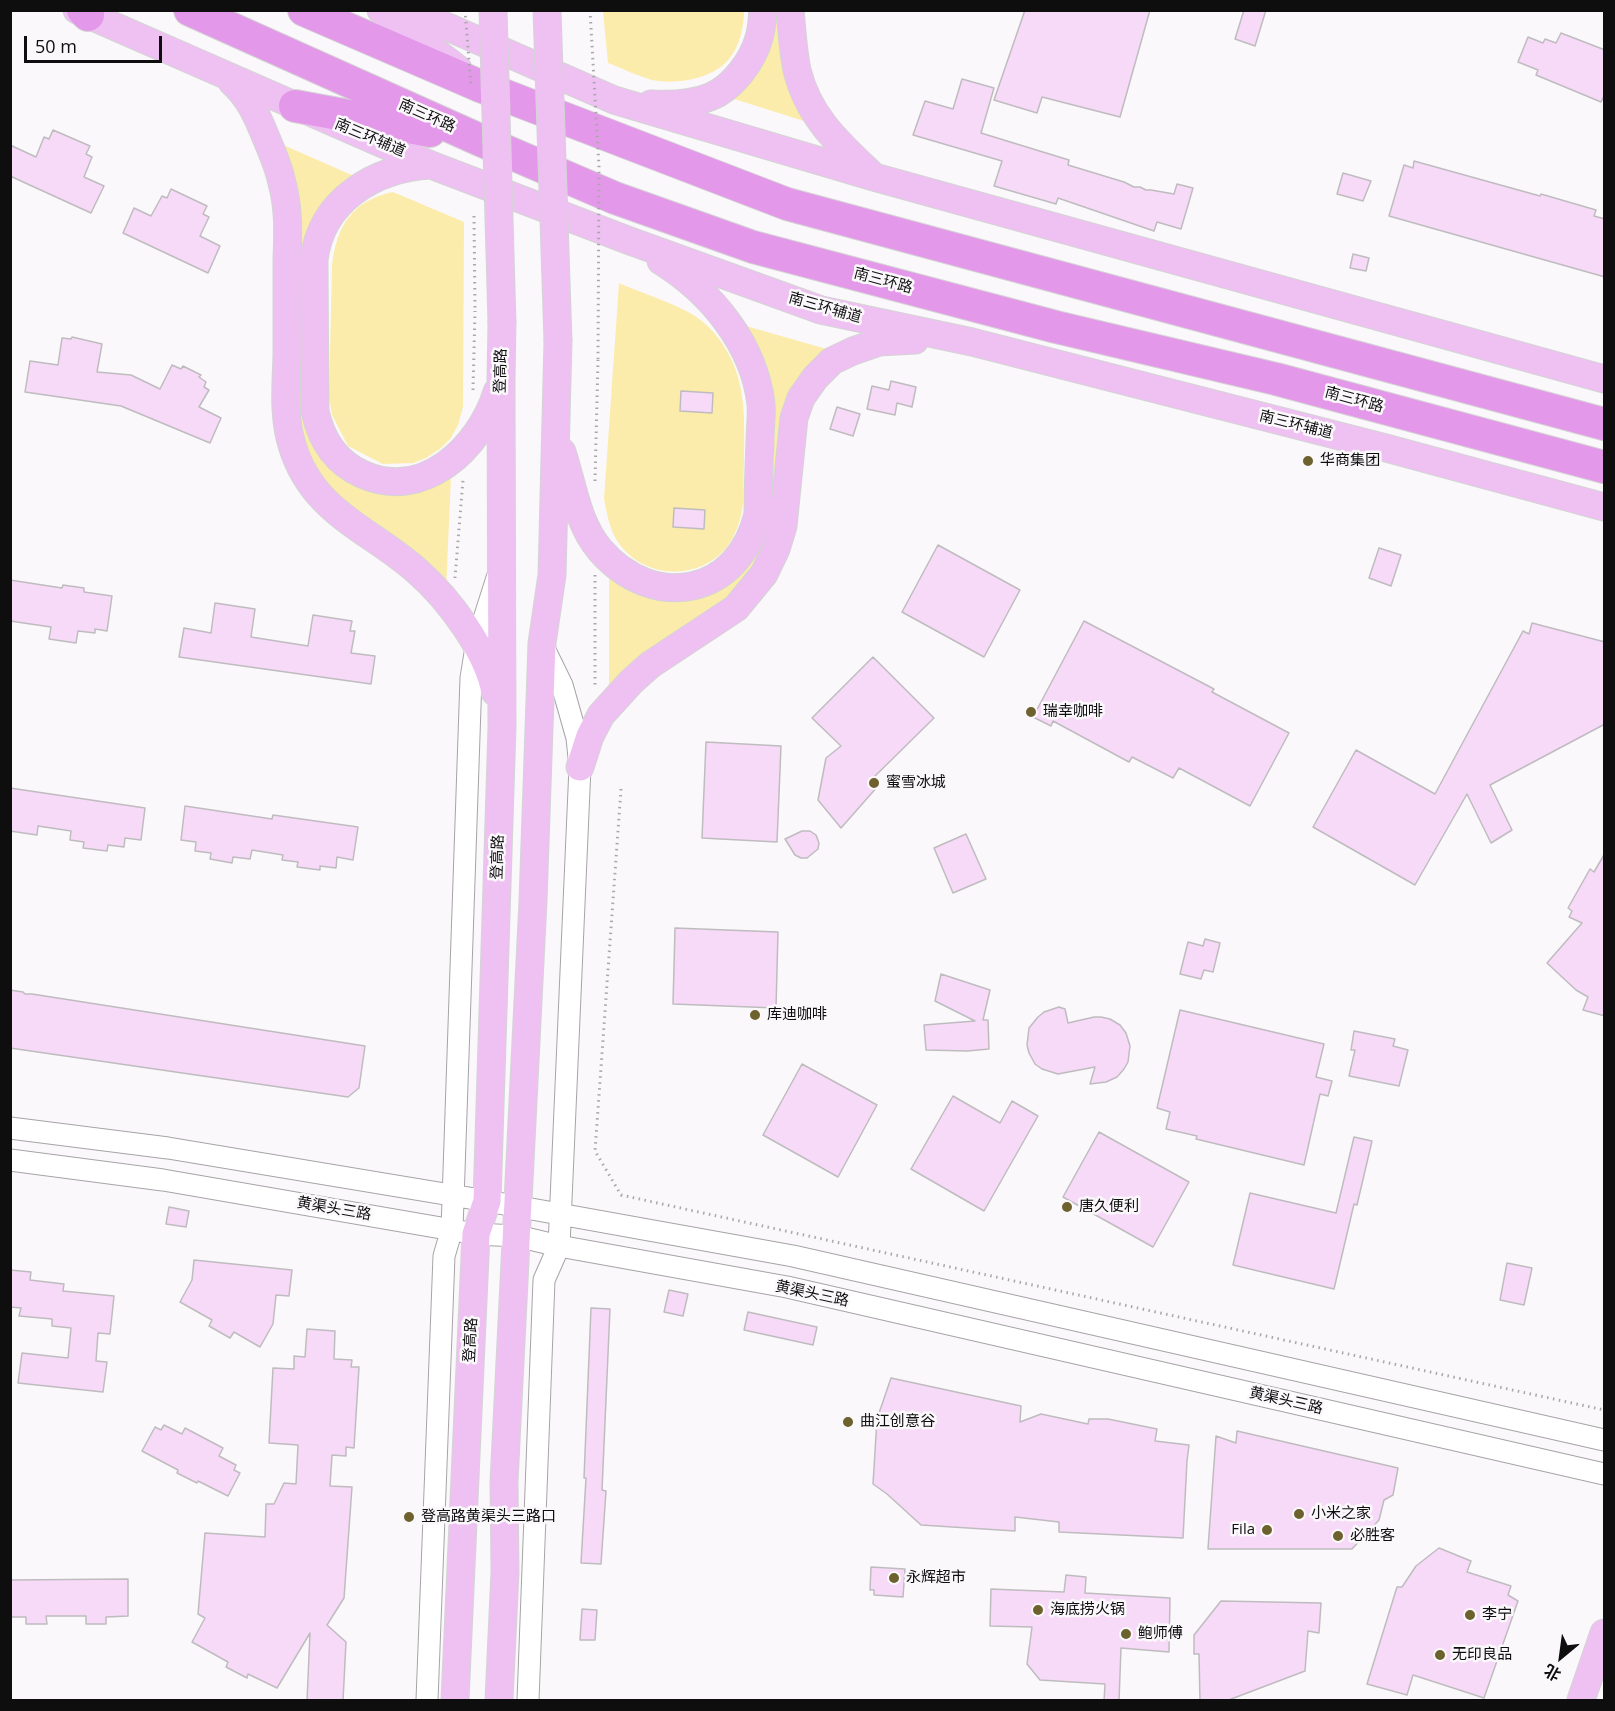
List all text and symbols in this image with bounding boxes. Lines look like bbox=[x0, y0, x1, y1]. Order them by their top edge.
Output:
scale bar bbox=[27, 24, 165, 62]
text: 50 m bbox=[35, 34, 77, 58]
street label: 南三环路 bbox=[396, 96, 458, 136]
street label: 南三环辅道 bbox=[332, 115, 408, 161]
street label: 南三环路 bbox=[852, 265, 914, 297]
street label: 南三环辅道 bbox=[786, 289, 864, 327]
street label: 登高路 bbox=[492, 348, 510, 394]
street label: 南三环路 bbox=[1323, 384, 1385, 416]
street label: 南三环辅道 bbox=[1257, 407, 1335, 443]
place label: 华商集团 bbox=[1320, 452, 1380, 470]
marker: 华商集团 bbox=[1301, 454, 1315, 468]
place label: 瑞幸咖啡 bbox=[1043, 703, 1103, 721]
marker: 瑞幸咖啡 bbox=[1024, 705, 1038, 719]
place label: 蜜雪冰城 bbox=[886, 774, 946, 792]
marker: 蜜雪冰城 bbox=[867, 776, 881, 790]
street label: 登高路 bbox=[488, 834, 508, 880]
place label: 库迪咖啡 bbox=[767, 1006, 827, 1024]
marker: 库迪咖啡 bbox=[748, 1008, 762, 1022]
street label: 黄渠头三路 bbox=[296, 1194, 372, 1224]
place label: 唐久便利 bbox=[1079, 1198, 1139, 1216]
marker: 唐久便利 bbox=[1060, 1200, 1074, 1214]
street label: 黄渠头三路 bbox=[773, 1277, 851, 1311]
street label: 登高路 bbox=[461, 1317, 481, 1363]
street label: 黄渠头三路 bbox=[1247, 1384, 1325, 1418]
place label: 曲江创意谷 bbox=[860, 1413, 935, 1431]
marker: 曲江创意谷 bbox=[841, 1415, 855, 1429]
place label: 小米之家 bbox=[1311, 1505, 1371, 1523]
marker: 小米之家 bbox=[1292, 1507, 1306, 1521]
place label: 登高路黄渠头三路口 bbox=[421, 1508, 556, 1526]
marker: 登高路黄渠头三路口 bbox=[402, 1510, 416, 1524]
place label: Fila bbox=[1231, 1521, 1255, 1539]
marker: Fila bbox=[1260, 1523, 1274, 1537]
place label: 必胜客 bbox=[1350, 1527, 1395, 1545]
marker: 必胜客 bbox=[1331, 1529, 1345, 1543]
place label: 永辉超市 bbox=[906, 1569, 966, 1587]
marker: 永辉超市 bbox=[887, 1571, 901, 1585]
place label: 海底捞火锅 bbox=[1050, 1601, 1125, 1619]
marker: 海底捞火锅 bbox=[1031, 1603, 1045, 1617]
place label: 李宁 bbox=[1482, 1606, 1512, 1624]
marker: 李宁 bbox=[1463, 1608, 1477, 1622]
place label: 鲍师傅 bbox=[1138, 1625, 1183, 1643]
marker: 鲍师傅 bbox=[1119, 1627, 1133, 1641]
north arrow bbox=[1531, 1627, 1591, 1687]
place label: 无印良品 bbox=[1452, 1646, 1512, 1664]
marker: 无印良品 bbox=[1433, 1648, 1447, 1662]
text: 北 bbox=[1540, 1659, 1565, 1686]

